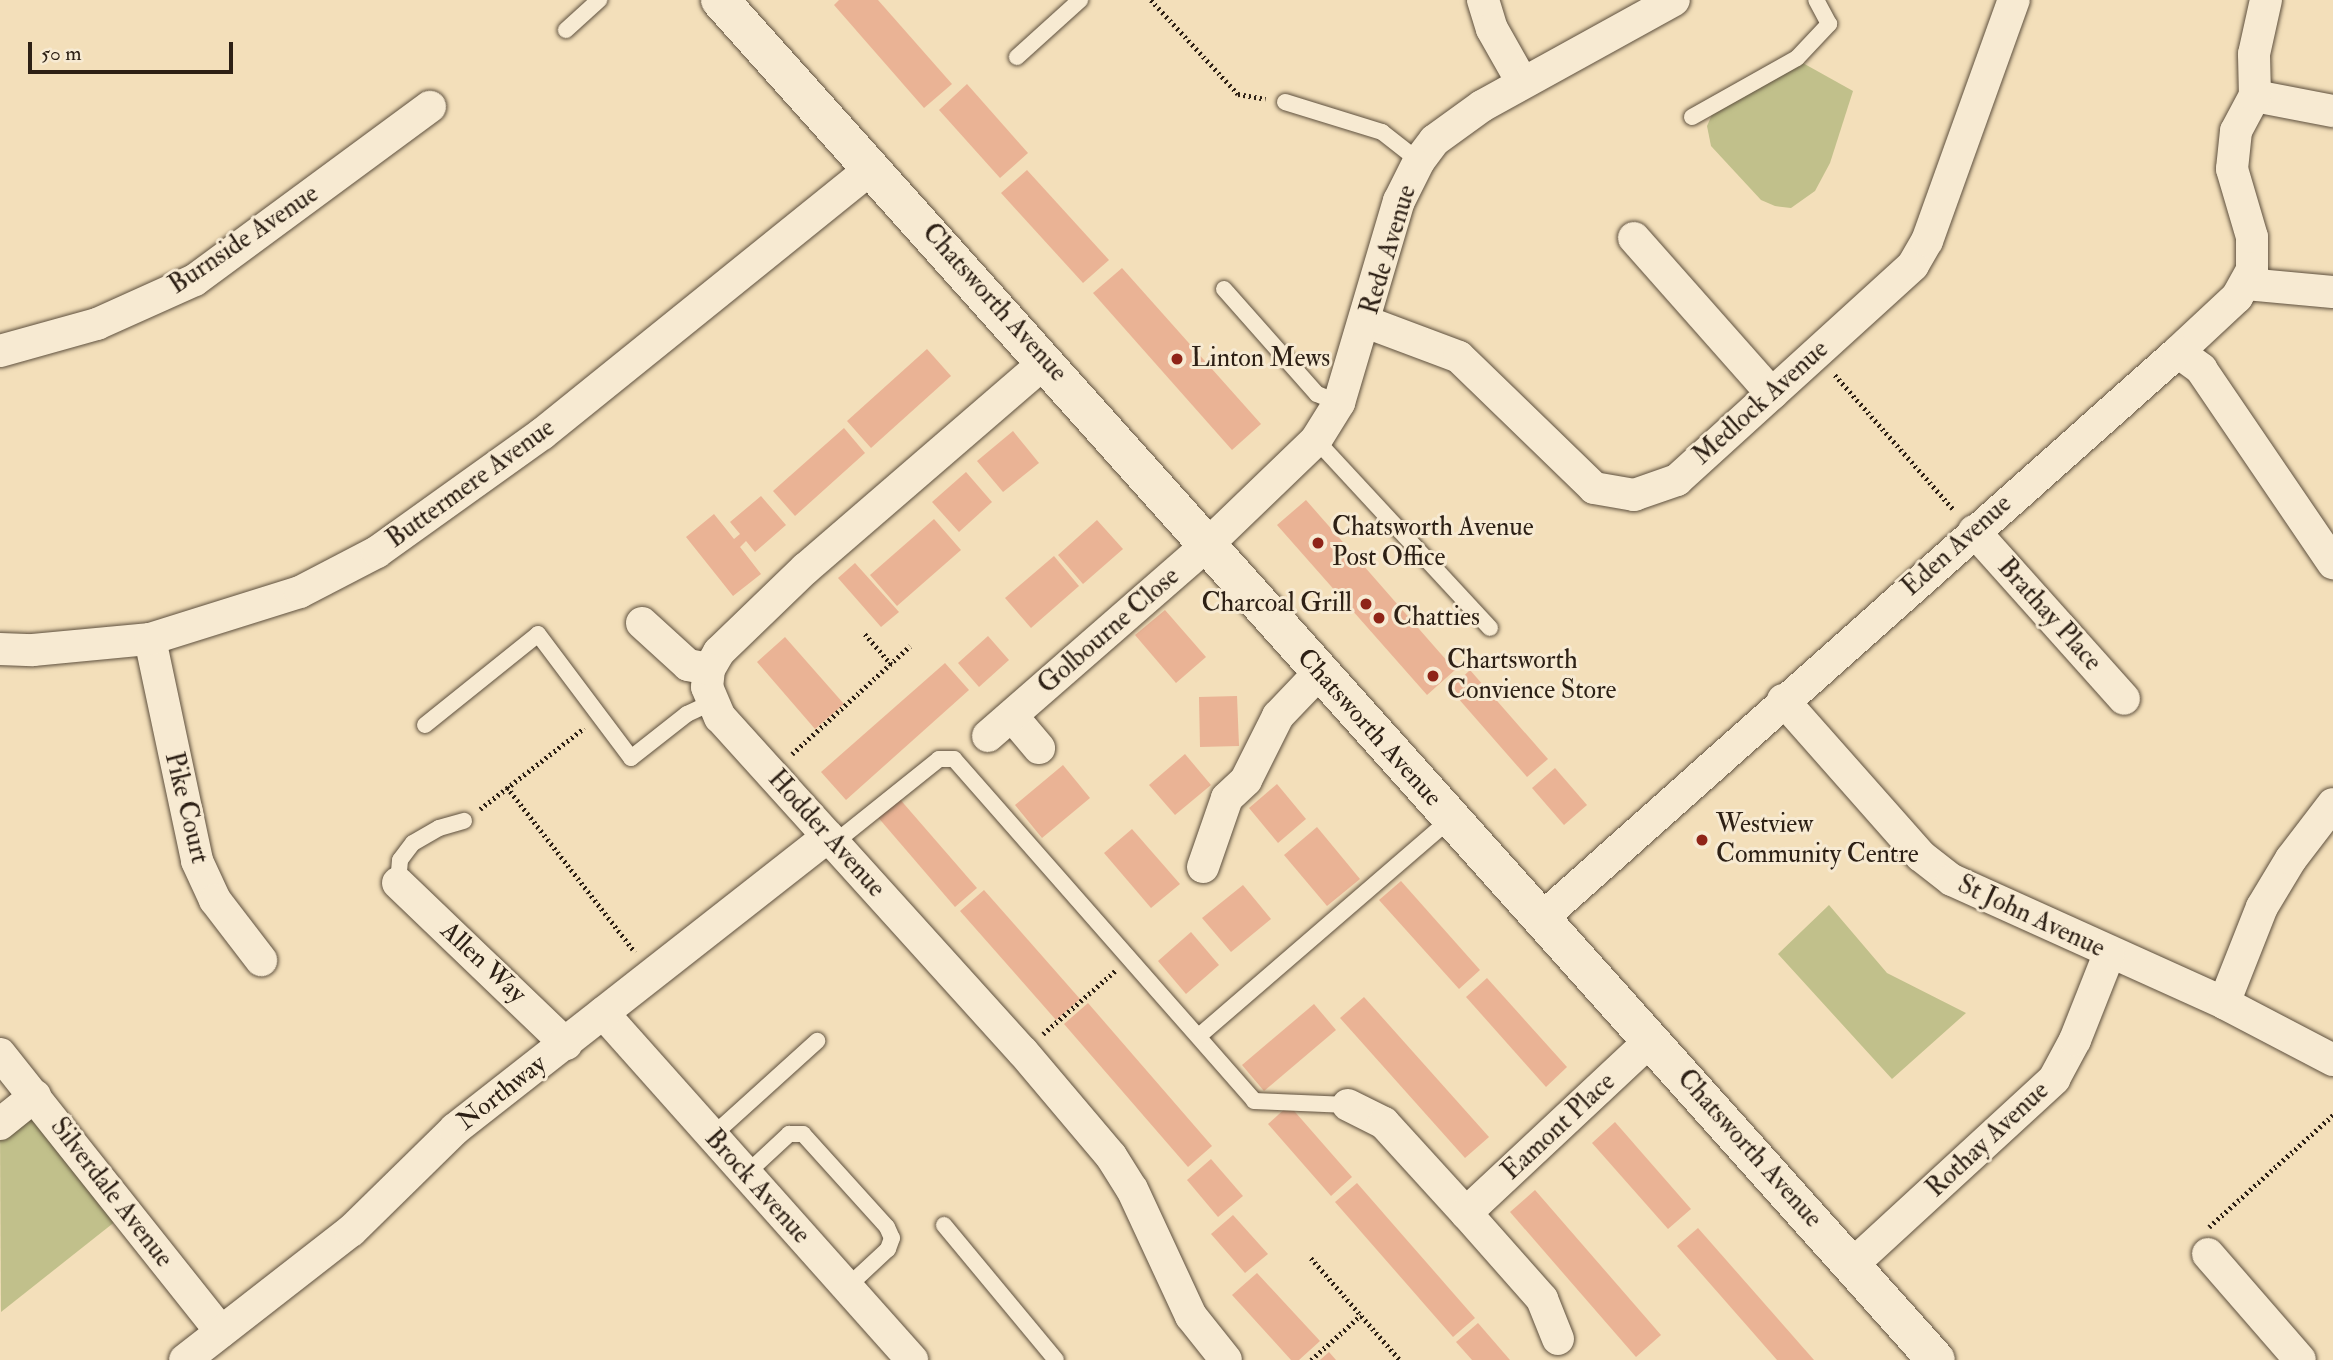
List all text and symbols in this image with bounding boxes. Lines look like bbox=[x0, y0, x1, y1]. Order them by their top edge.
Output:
scale bar bbox=[32, 28, 236, 72]
text: 50 m bbox=[41, 40, 82, 67]
street label: Burnside Avenue bbox=[163, 179, 325, 301]
street label: Rede Avenue bbox=[1355, 182, 1423, 318]
street label: Chatsworth Avenue bbox=[915, 218, 1073, 388]
street label: Medlock Avenue bbox=[1687, 334, 1835, 472]
place label: Linton Mews bbox=[1191, 343, 1330, 375]
marker: Linton Mews bbox=[1169, 351, 1185, 367]
street label: Buttermere Avenue bbox=[381, 413, 561, 555]
street label: Eden Avenue bbox=[1896, 489, 2018, 603]
place label: Chatsworth Avenue Post Office bbox=[1332, 512, 1534, 574]
marker: Chatsworth Avenue Post Office bbox=[1310, 535, 1326, 551]
street label: Brathay Place bbox=[1990, 552, 2108, 678]
street label: Golbourne Close bbox=[1032, 561, 1186, 701]
place label: Charcoal Grill bbox=[1202, 588, 1352, 620]
marker: Charcoal Grill bbox=[1358, 596, 1374, 612]
place label: Chatties bbox=[1393, 602, 1480, 634]
marker: Chatties bbox=[1371, 610, 1387, 626]
street label: Chatsworth Avenue bbox=[1290, 643, 1448, 813]
place label: Chartsworth Convience Store bbox=[1447, 645, 1616, 706]
marker: Chartsworth Convience Store bbox=[1425, 668, 1441, 684]
street label: Pike Court bbox=[157, 749, 215, 867]
street label: Hodder Avenue bbox=[761, 764, 891, 904]
place label: Westview Community Centre bbox=[1716, 809, 1919, 870]
marker: Westview Community Centre bbox=[1694, 832, 1710, 848]
street label: St John Avenue bbox=[1953, 869, 2109, 965]
street label: Allen Way bbox=[434, 916, 532, 1010]
street label: Northway bbox=[451, 1049, 553, 1137]
street label: Chatsworth Avenue bbox=[1670, 1064, 1828, 1234]
street label: Eamont Place bbox=[1496, 1067, 1622, 1187]
street label: Rothay Avenue bbox=[1920, 1076, 2056, 1204]
street label: Silverdale Avenue bbox=[43, 1112, 179, 1274]
street label: Brock Avenue bbox=[698, 1124, 816, 1250]

